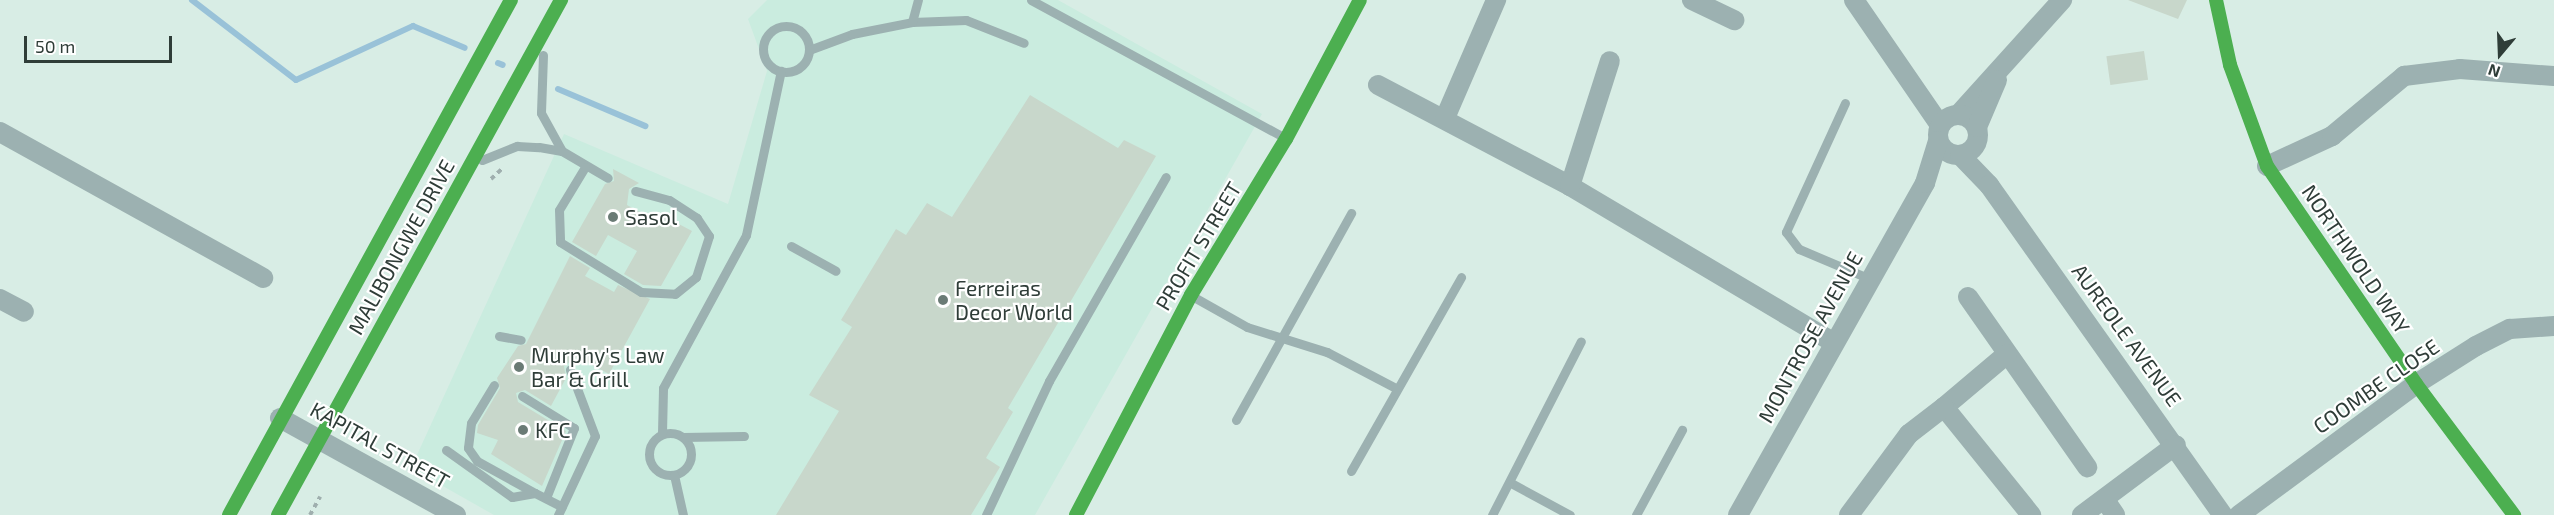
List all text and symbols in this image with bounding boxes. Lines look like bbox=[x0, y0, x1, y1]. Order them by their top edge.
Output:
scale bar bbox=[27, 24, 176, 62]
north arrow bbox=[2470, 24, 2530, 84]
text: 50 m bbox=[35, 35, 75, 57]
text: N bbox=[2485, 61, 2503, 82]
street label: MALIBONGWE DRIVE bbox=[342, 155, 460, 339]
street label: PROFIT STREET bbox=[1150, 177, 1246, 315]
street label: NORTHWOLD WAY bbox=[2297, 180, 2415, 338]
place label: Sasol bbox=[625, 204, 677, 230]
marker: Sasol bbox=[606, 210, 620, 224]
street label: MONTROSE AVENUE bbox=[1752, 247, 1868, 427]
street label: AUREOLE AVENUE bbox=[2067, 259, 2187, 411]
place label: Ferreiras Decor World bbox=[955, 275, 1074, 325]
marker: Ferreiras Decor World bbox=[936, 293, 950, 307]
street label: COOMBE CLOSE bbox=[2308, 333, 2444, 439]
place label: Murphy's Law Bar & Grill bbox=[531, 342, 665, 392]
marker: Murphy's Law Bar & Grill bbox=[512, 360, 526, 374]
street label: KAPITAL STREET bbox=[306, 396, 454, 494]
place label: KFC bbox=[535, 417, 571, 443]
marker: KFC bbox=[516, 423, 530, 437]

